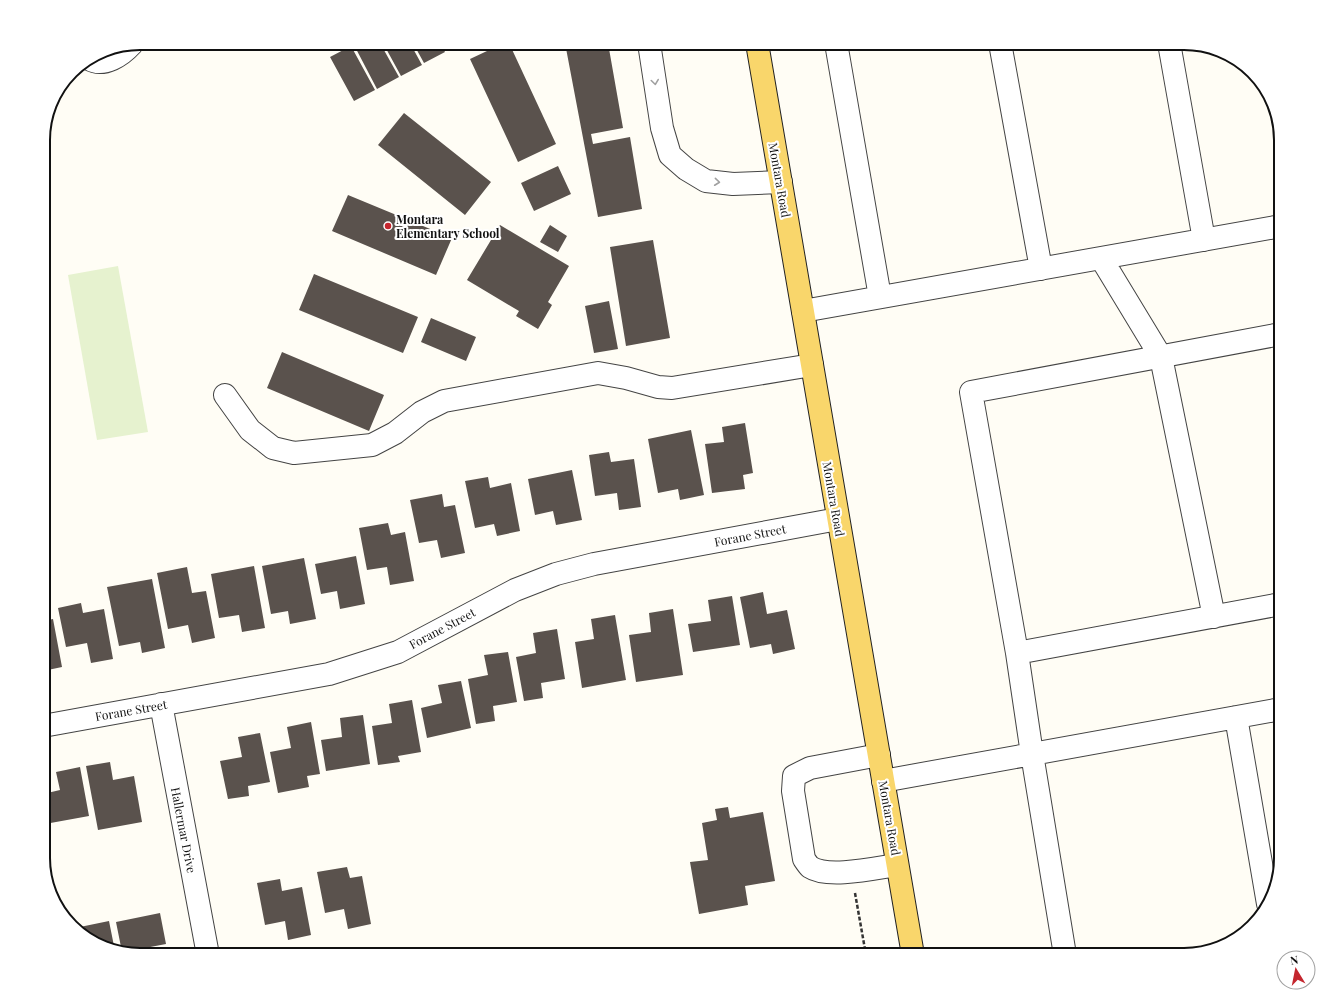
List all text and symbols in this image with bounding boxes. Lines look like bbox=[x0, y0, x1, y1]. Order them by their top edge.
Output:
one-way arrow bbox=[650, 79, 659, 85]
street label: Montara Road bbox=[766, 141, 794, 219]
one-way arrow bbox=[714, 177, 720, 186]
place label: Montara Elementary School bbox=[396, 211, 500, 241]
marker: Montara Elementary School bbox=[383, 221, 393, 231]
street label: Montara Road bbox=[820, 460, 848, 538]
street label: Forane Street bbox=[713, 520, 788, 550]
street label: Forane Street bbox=[406, 603, 479, 652]
street label: Forane Street bbox=[94, 696, 169, 724]
street label: Montara Road bbox=[876, 779, 904, 857]
street label: Hallermar Drive bbox=[168, 786, 200, 874]
north arrow bbox=[1276, 950, 1316, 990]
text: N bbox=[1289, 952, 1299, 968]

